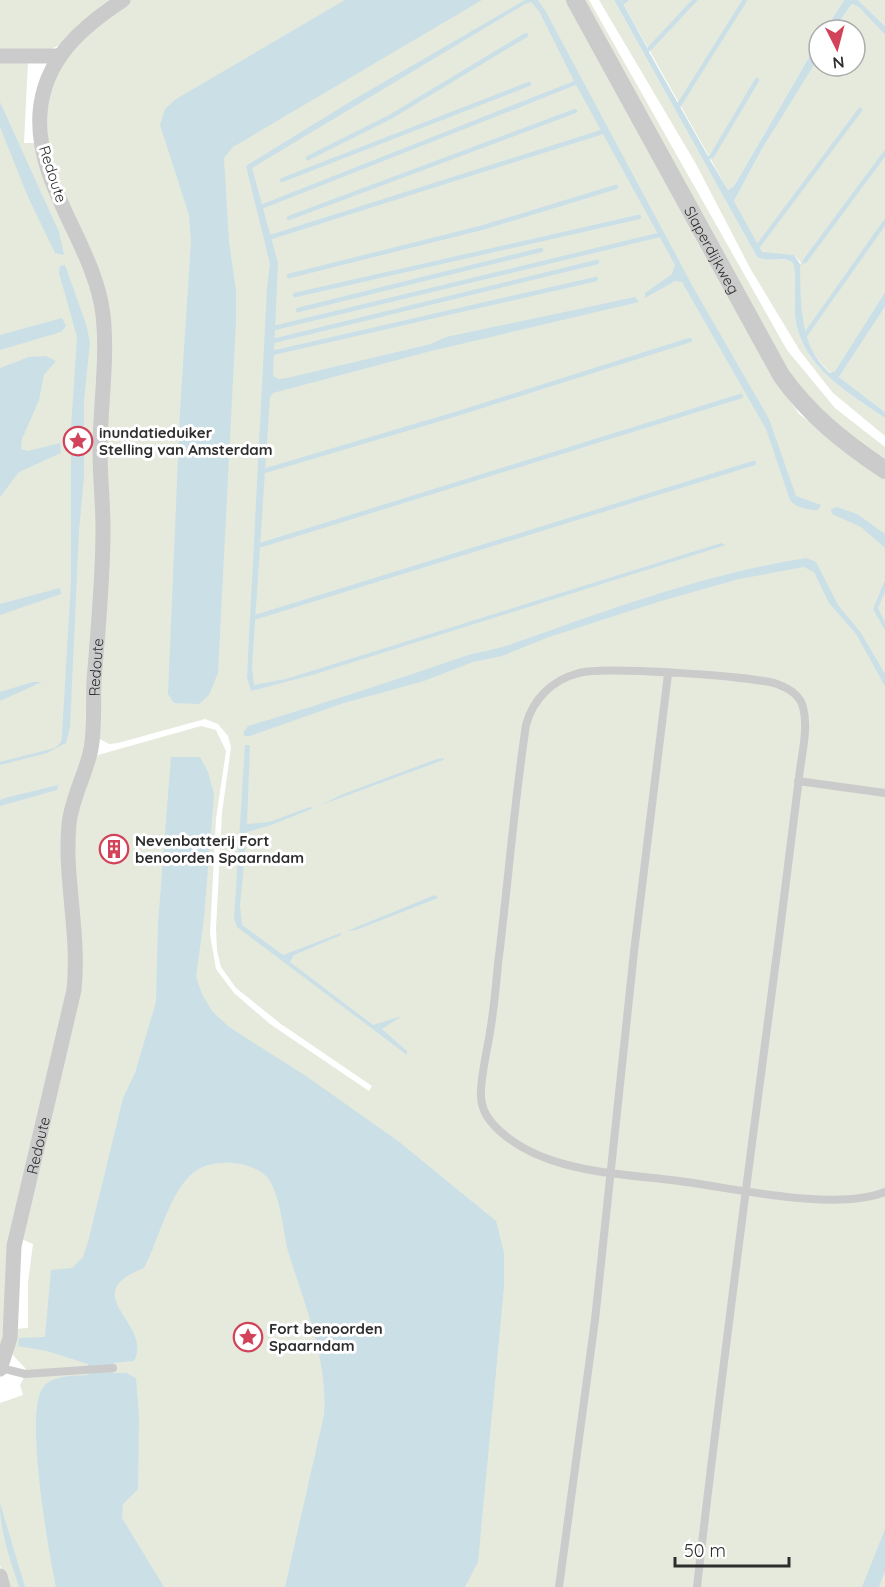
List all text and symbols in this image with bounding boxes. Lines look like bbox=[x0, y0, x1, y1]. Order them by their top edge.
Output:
north arrow bbox=[807, 18, 867, 78]
text: N bbox=[832, 52, 845, 73]
street label: Redoute bbox=[35, 143, 71, 205]
street label: Slaperdijkweg bbox=[680, 202, 744, 297]
place label: inundatieduiker Stelling van Amsterdam bbox=[99, 423, 273, 459]
place icon: inundatieduiker Stelling van Amsterdam bbox=[62, 425, 94, 457]
street label: Redoute bbox=[84, 637, 107, 697]
place label: Nevenbatterij Fort benoorden Spaarndam bbox=[135, 831, 304, 867]
building icon: Nevenbatterij Fort benoorden Spaarndam bbox=[98, 833, 130, 865]
street label: Redoute bbox=[22, 1115, 54, 1176]
place label: Fort benoorden Spaarndam bbox=[269, 1319, 383, 1355]
place icon: Fort benoorden Spaarndam bbox=[232, 1321, 264, 1353]
scale bar bbox=[675, 1530, 789, 1568]
text: 50 m bbox=[684, 1539, 726, 1562]

